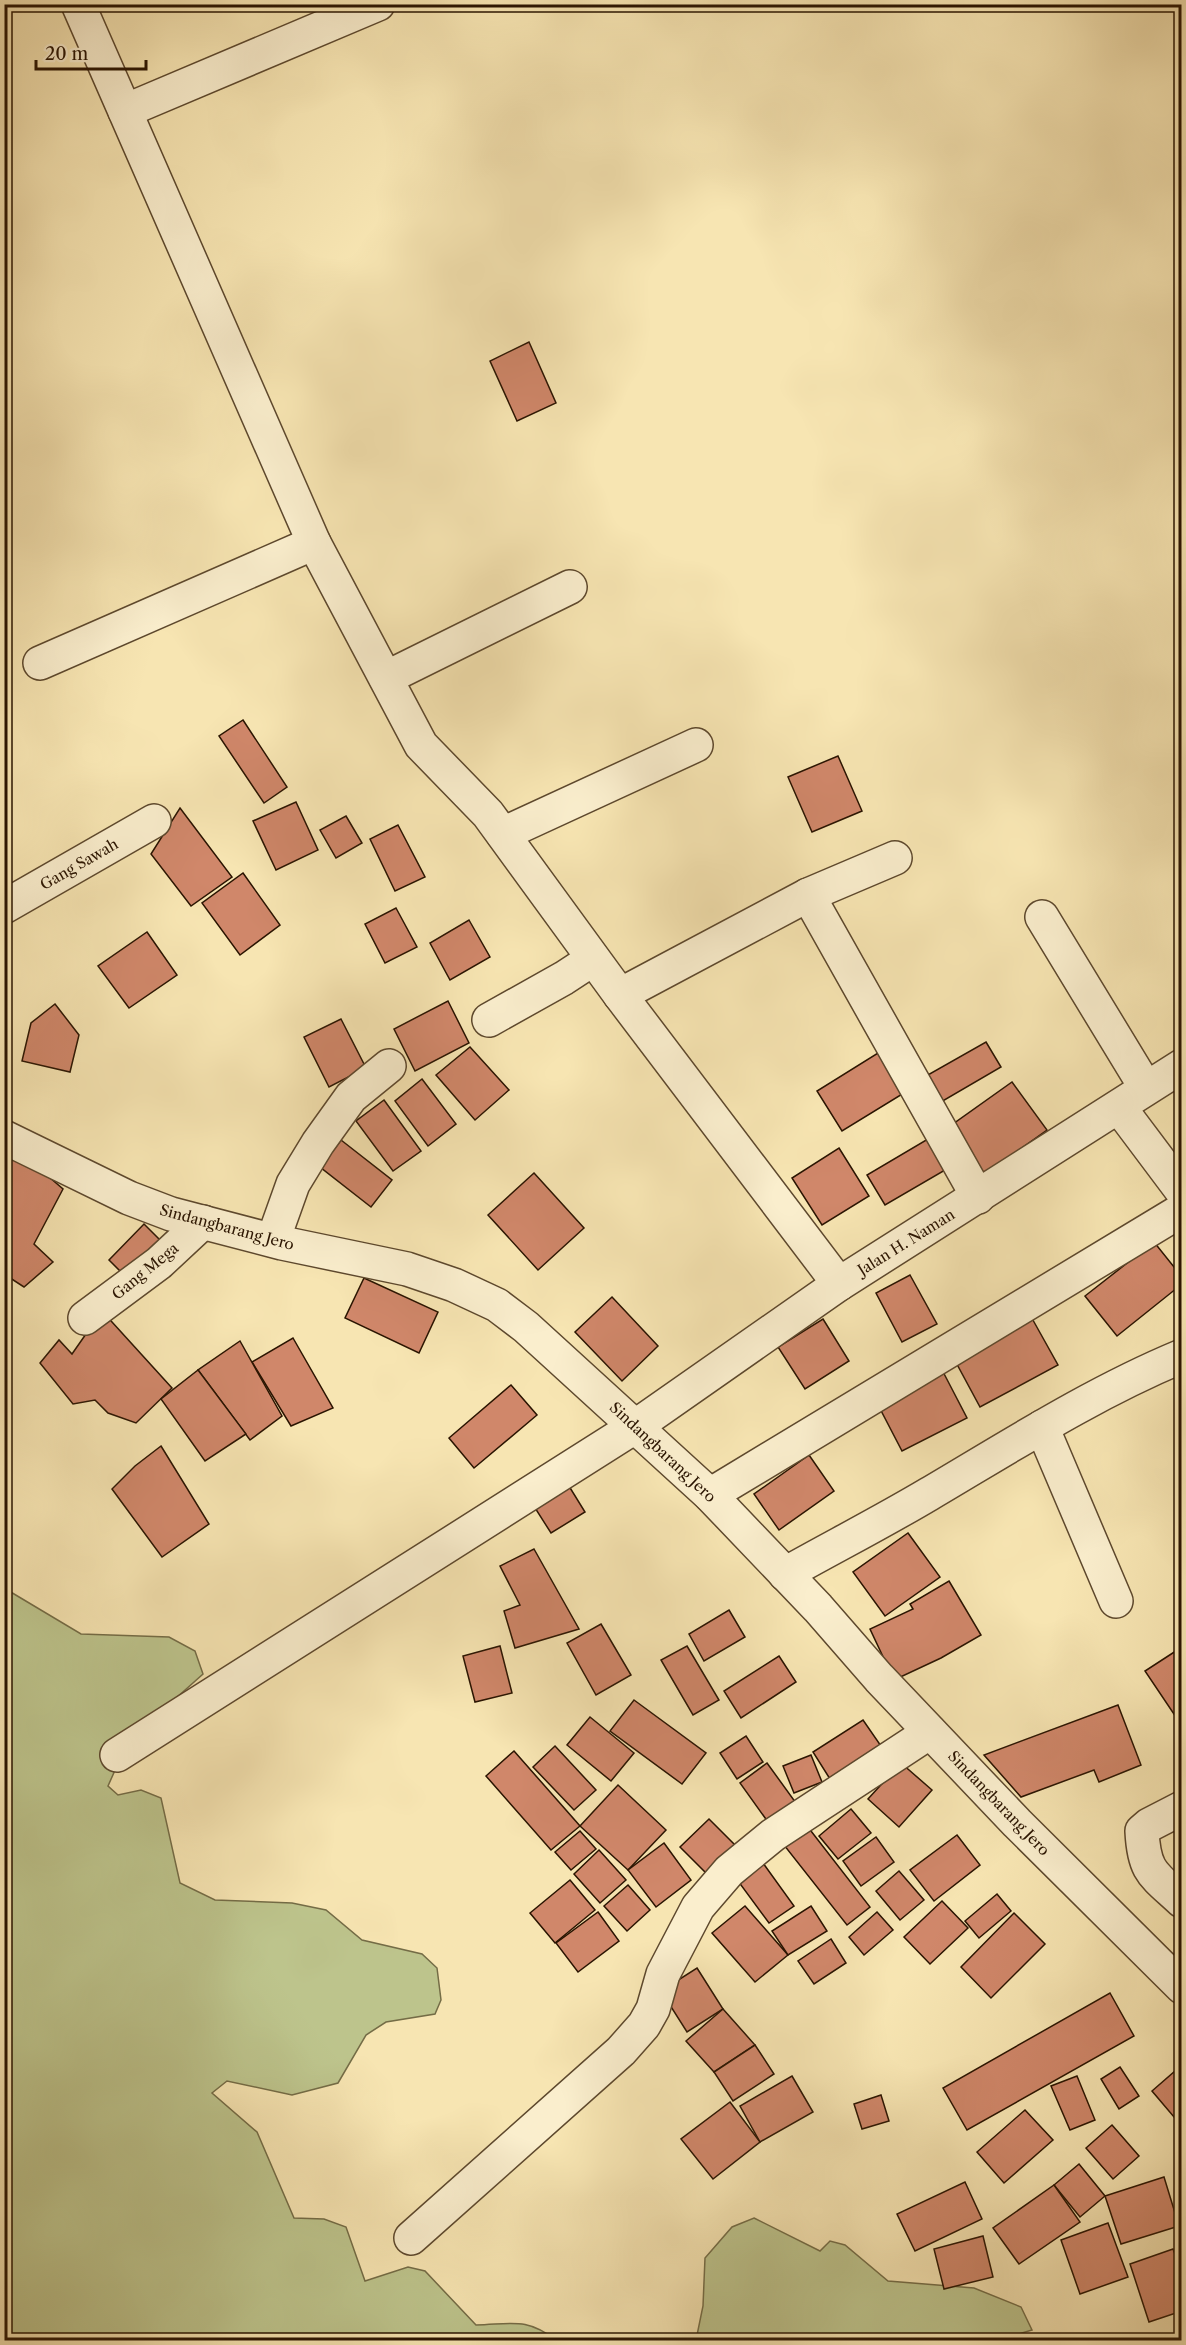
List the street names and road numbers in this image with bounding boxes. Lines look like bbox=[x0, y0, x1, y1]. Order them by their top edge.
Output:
street label: Gang Sawah bbox=[37, 834, 122, 894]
street label: Sindangbarang Jero bbox=[158, 1200, 296, 1254]
street label: Jalan H. Naman bbox=[852, 1204, 959, 1280]
street label: Gang Mega bbox=[108, 1238, 182, 1304]
street label: Sindangbarang Jero bbox=[606, 1398, 720, 1506]
street label: Sindangbarang Jero bbox=[944, 1747, 1054, 1859]

